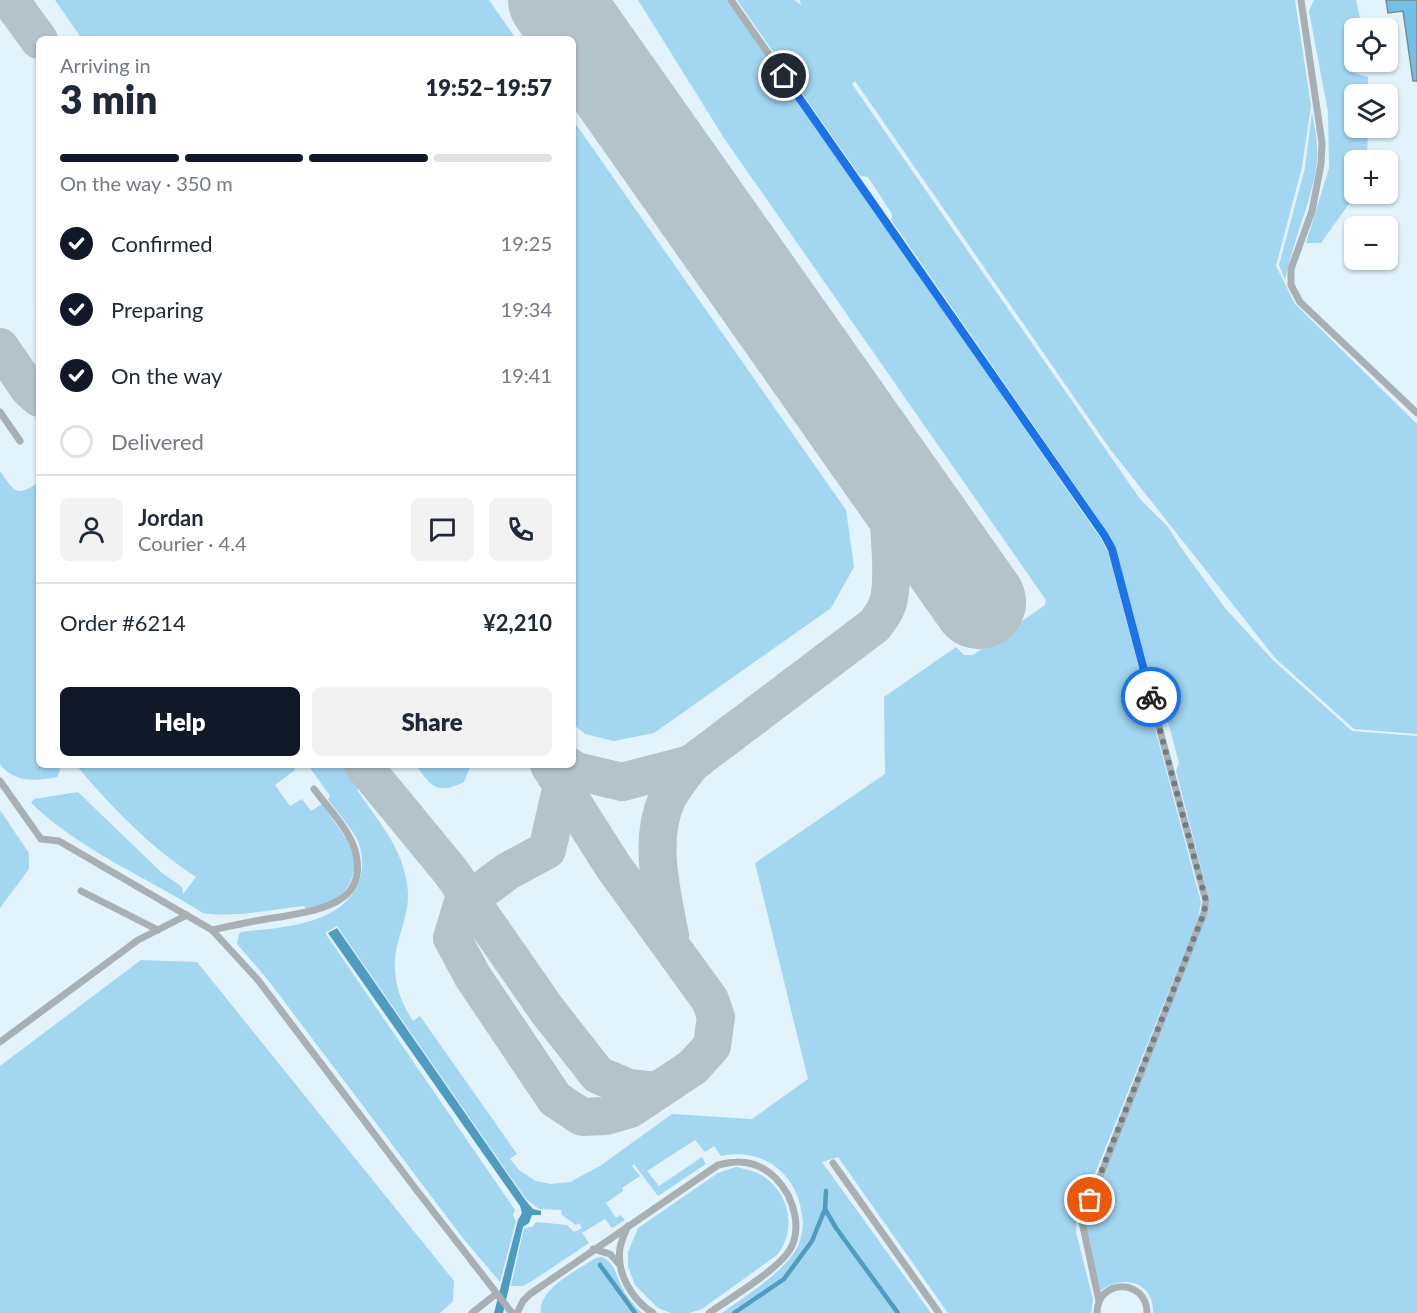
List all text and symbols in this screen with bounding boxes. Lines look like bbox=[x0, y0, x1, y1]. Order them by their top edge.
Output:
map controls bbox=[1344, 18, 1398, 270]
button: locate bbox=[1344, 18, 1398, 72]
pin bbox=[758, 50, 809, 101]
text: Arriving in bbox=[60, 53, 151, 77]
icon: home bbox=[767, 59, 800, 92]
text: 19:52–19:57 bbox=[426, 74, 552, 101]
text: 3 min bbox=[60, 76, 157, 122]
button: layers bbox=[1344, 84, 1398, 138]
button: + bbox=[1344, 150, 1398, 204]
text: On the way · 350 m bbox=[60, 171, 233, 195]
button: − bbox=[1344, 216, 1398, 270]
icon: check bbox=[60, 227, 93, 260]
text: Confirmed bbox=[111, 230, 213, 257]
text: 19:25 bbox=[501, 231, 552, 255]
icon: check bbox=[60, 293, 93, 326]
text: Preparing bbox=[111, 296, 203, 323]
text: 19:34 bbox=[501, 297, 552, 321]
icon: check bbox=[60, 359, 93, 392]
text: On the way bbox=[111, 362, 222, 389]
text: 19:41 bbox=[501, 363, 552, 387]
text: Delivered bbox=[111, 428, 204, 455]
button: person bbox=[60, 498, 123, 561]
button: chat bbox=[411, 498, 474, 561]
button: phone bbox=[489, 498, 552, 561]
text: Jordan bbox=[138, 504, 204, 531]
text: Courier · 4.4 bbox=[138, 531, 247, 555]
text: Order #6214 bbox=[60, 609, 186, 636]
text: ¥2,210 bbox=[483, 609, 552, 636]
courier bbox=[1121, 667, 1181, 727]
icon: bike bbox=[1135, 681, 1168, 714]
button: Help bbox=[60, 687, 300, 756]
button: Share bbox=[312, 687, 552, 756]
pin bbox=[1064, 1174, 1115, 1225]
icon: bag bbox=[1073, 1183, 1106, 1216]

